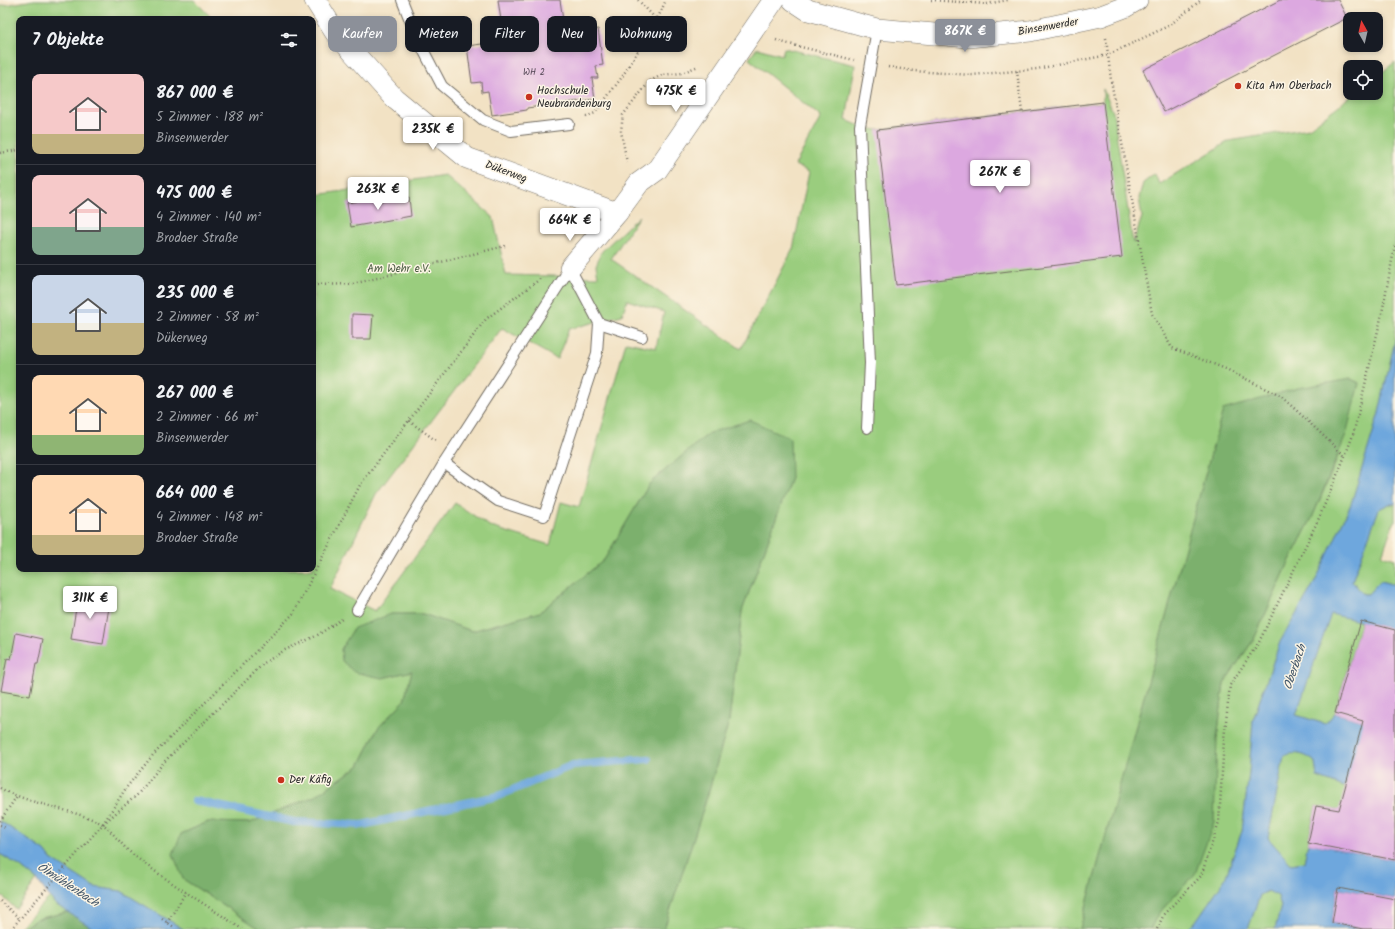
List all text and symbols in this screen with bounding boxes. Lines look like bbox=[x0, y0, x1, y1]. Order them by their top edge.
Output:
north arrow bbox=[1343, 12, 1383, 52]
map controls bbox=[1343, 12, 1383, 100]
street label: Binsenwerder bbox=[1016, 13, 1081, 41]
chip: Kaufen bbox=[328, 16, 397, 52]
chip: Mieten bbox=[405, 16, 472, 52]
chip: Filter bbox=[480, 16, 539, 52]
chip: Neu bbox=[547, 16, 597, 52]
chip: Wohnung bbox=[605, 16, 687, 52]
pin: 867K € bbox=[932, 19, 998, 53]
text: 867K € bbox=[944, 21, 986, 42]
text: 7 Objekte bbox=[32, 27, 104, 54]
icon: filters bbox=[278, 29, 300, 51]
button: locate bbox=[1343, 60, 1383, 100]
house number: WH 2 bbox=[523, 65, 545, 80]
place label: Kita Am Oberbach bbox=[1246, 77, 1332, 95]
pin: 475K € bbox=[643, 79, 709, 113]
text: 867 000 € bbox=[156, 80, 233, 107]
text: 475K € bbox=[656, 81, 696, 102]
marker: Kita Am Oberbach bbox=[1233, 81, 1243, 91]
place label: Hochschule Neubrandenburg bbox=[537, 82, 611, 113]
icon: home bbox=[64, 90, 112, 138]
marker: Hochschule Neubrandenburg bbox=[524, 92, 534, 102]
text: 5 Zimmer · 188 m² bbox=[156, 107, 263, 128]
pin: 235K € bbox=[400, 117, 466, 151]
text: 235K € bbox=[412, 119, 454, 140]
text: Binsenwerder bbox=[156, 128, 228, 149]
street label: Dükerweg bbox=[482, 156, 530, 188]
pin: 267K € bbox=[967, 160, 1033, 194]
text: 267K € bbox=[979, 162, 1021, 183]
pin: 263K € bbox=[345, 177, 411, 211]
text: 263K € bbox=[357, 179, 399, 200]
text: 475 000 € bbox=[156, 180, 232, 207]
icon: home bbox=[64, 191, 112, 239]
text: 4 Zimmer · 140 m² bbox=[156, 207, 261, 228]
pin: 664K € bbox=[537, 208, 603, 242]
text: 664K € bbox=[549, 210, 591, 231]
text: Brodaer Straße bbox=[156, 228, 238, 249]
park label: Am Wehr e.V. bbox=[367, 260, 431, 278]
text: 235 000 € bbox=[156, 280, 234, 307]
icon: home bbox=[64, 291, 112, 339]
text: 2 Zimmer · 58 m² bbox=[156, 307, 259, 328]
text: Dükerweg bbox=[156, 328, 208, 349]
text: 267 000 € bbox=[156, 380, 233, 407]
icon: home bbox=[64, 391, 112, 439]
text: 2 Zimmer · 66 m² bbox=[156, 407, 258, 428]
text: Binsenwerder bbox=[156, 428, 228, 449]
text: 664 000 € bbox=[156, 480, 234, 507]
icon: home bbox=[64, 491, 112, 539]
text: 4 Zimmer · 148 m² bbox=[156, 507, 263, 528]
text: Brodaer Straße bbox=[156, 528, 238, 549]
pin: 311K € bbox=[57, 586, 123, 620]
text: 311K € bbox=[72, 588, 108, 609]
water label: Oberbach bbox=[1278, 640, 1312, 692]
place label: Der Käfig bbox=[289, 771, 332, 789]
marker: Der Käfig bbox=[276, 775, 286, 785]
water label: Ölmühlenbach bbox=[33, 858, 104, 913]

